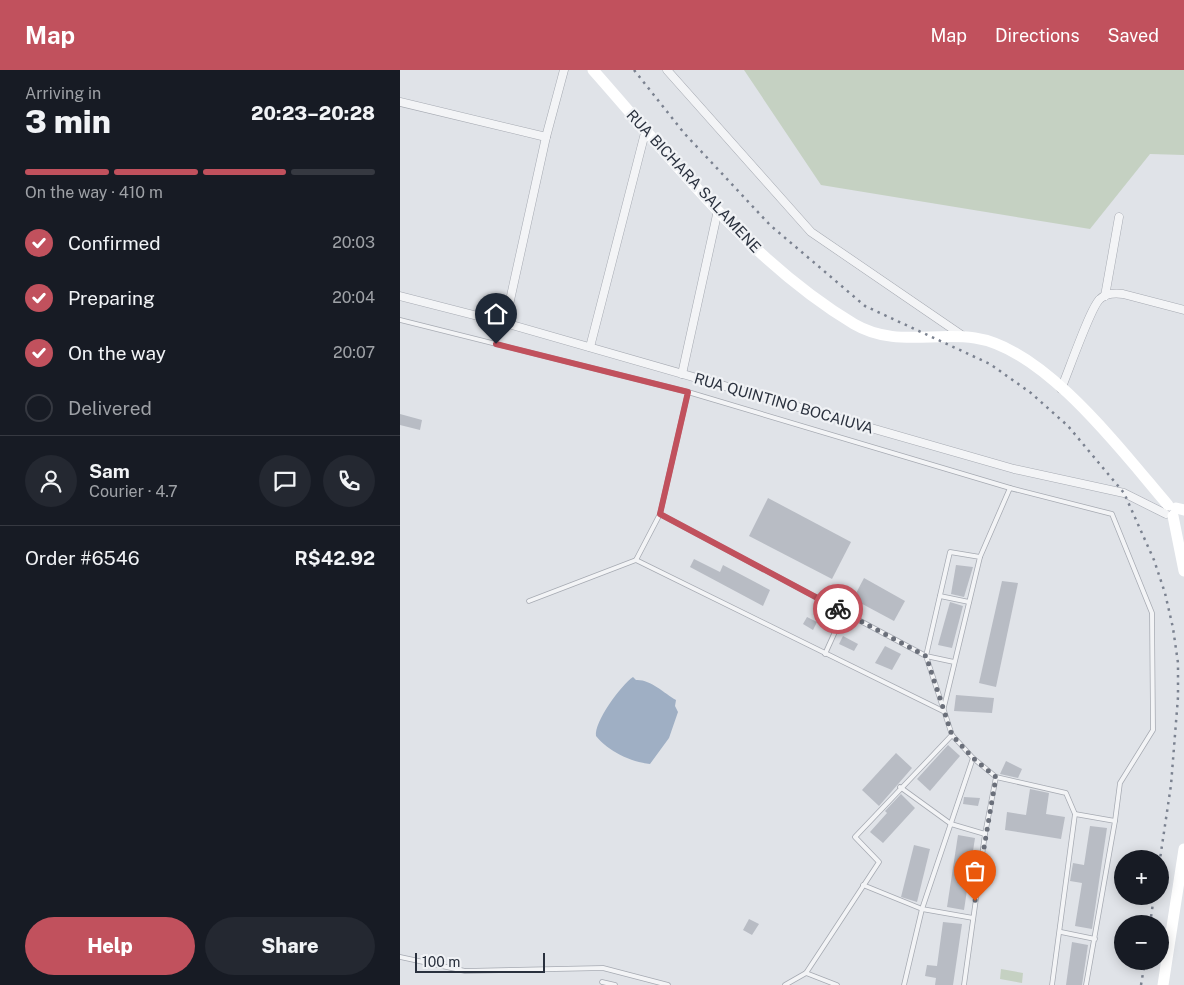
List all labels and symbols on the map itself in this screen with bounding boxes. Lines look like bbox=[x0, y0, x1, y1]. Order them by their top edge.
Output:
street label: RUA BICHARA SALAMENE bbox=[623, 106, 765, 256]
pin bbox=[475, 293, 517, 344]
street label: RUA QUINTINO BOCAIUVA bbox=[692, 369, 876, 437]
courier bbox=[813, 584, 863, 634]
pin bbox=[954, 850, 996, 901]
scale bar bbox=[415, 950, 545, 973]

